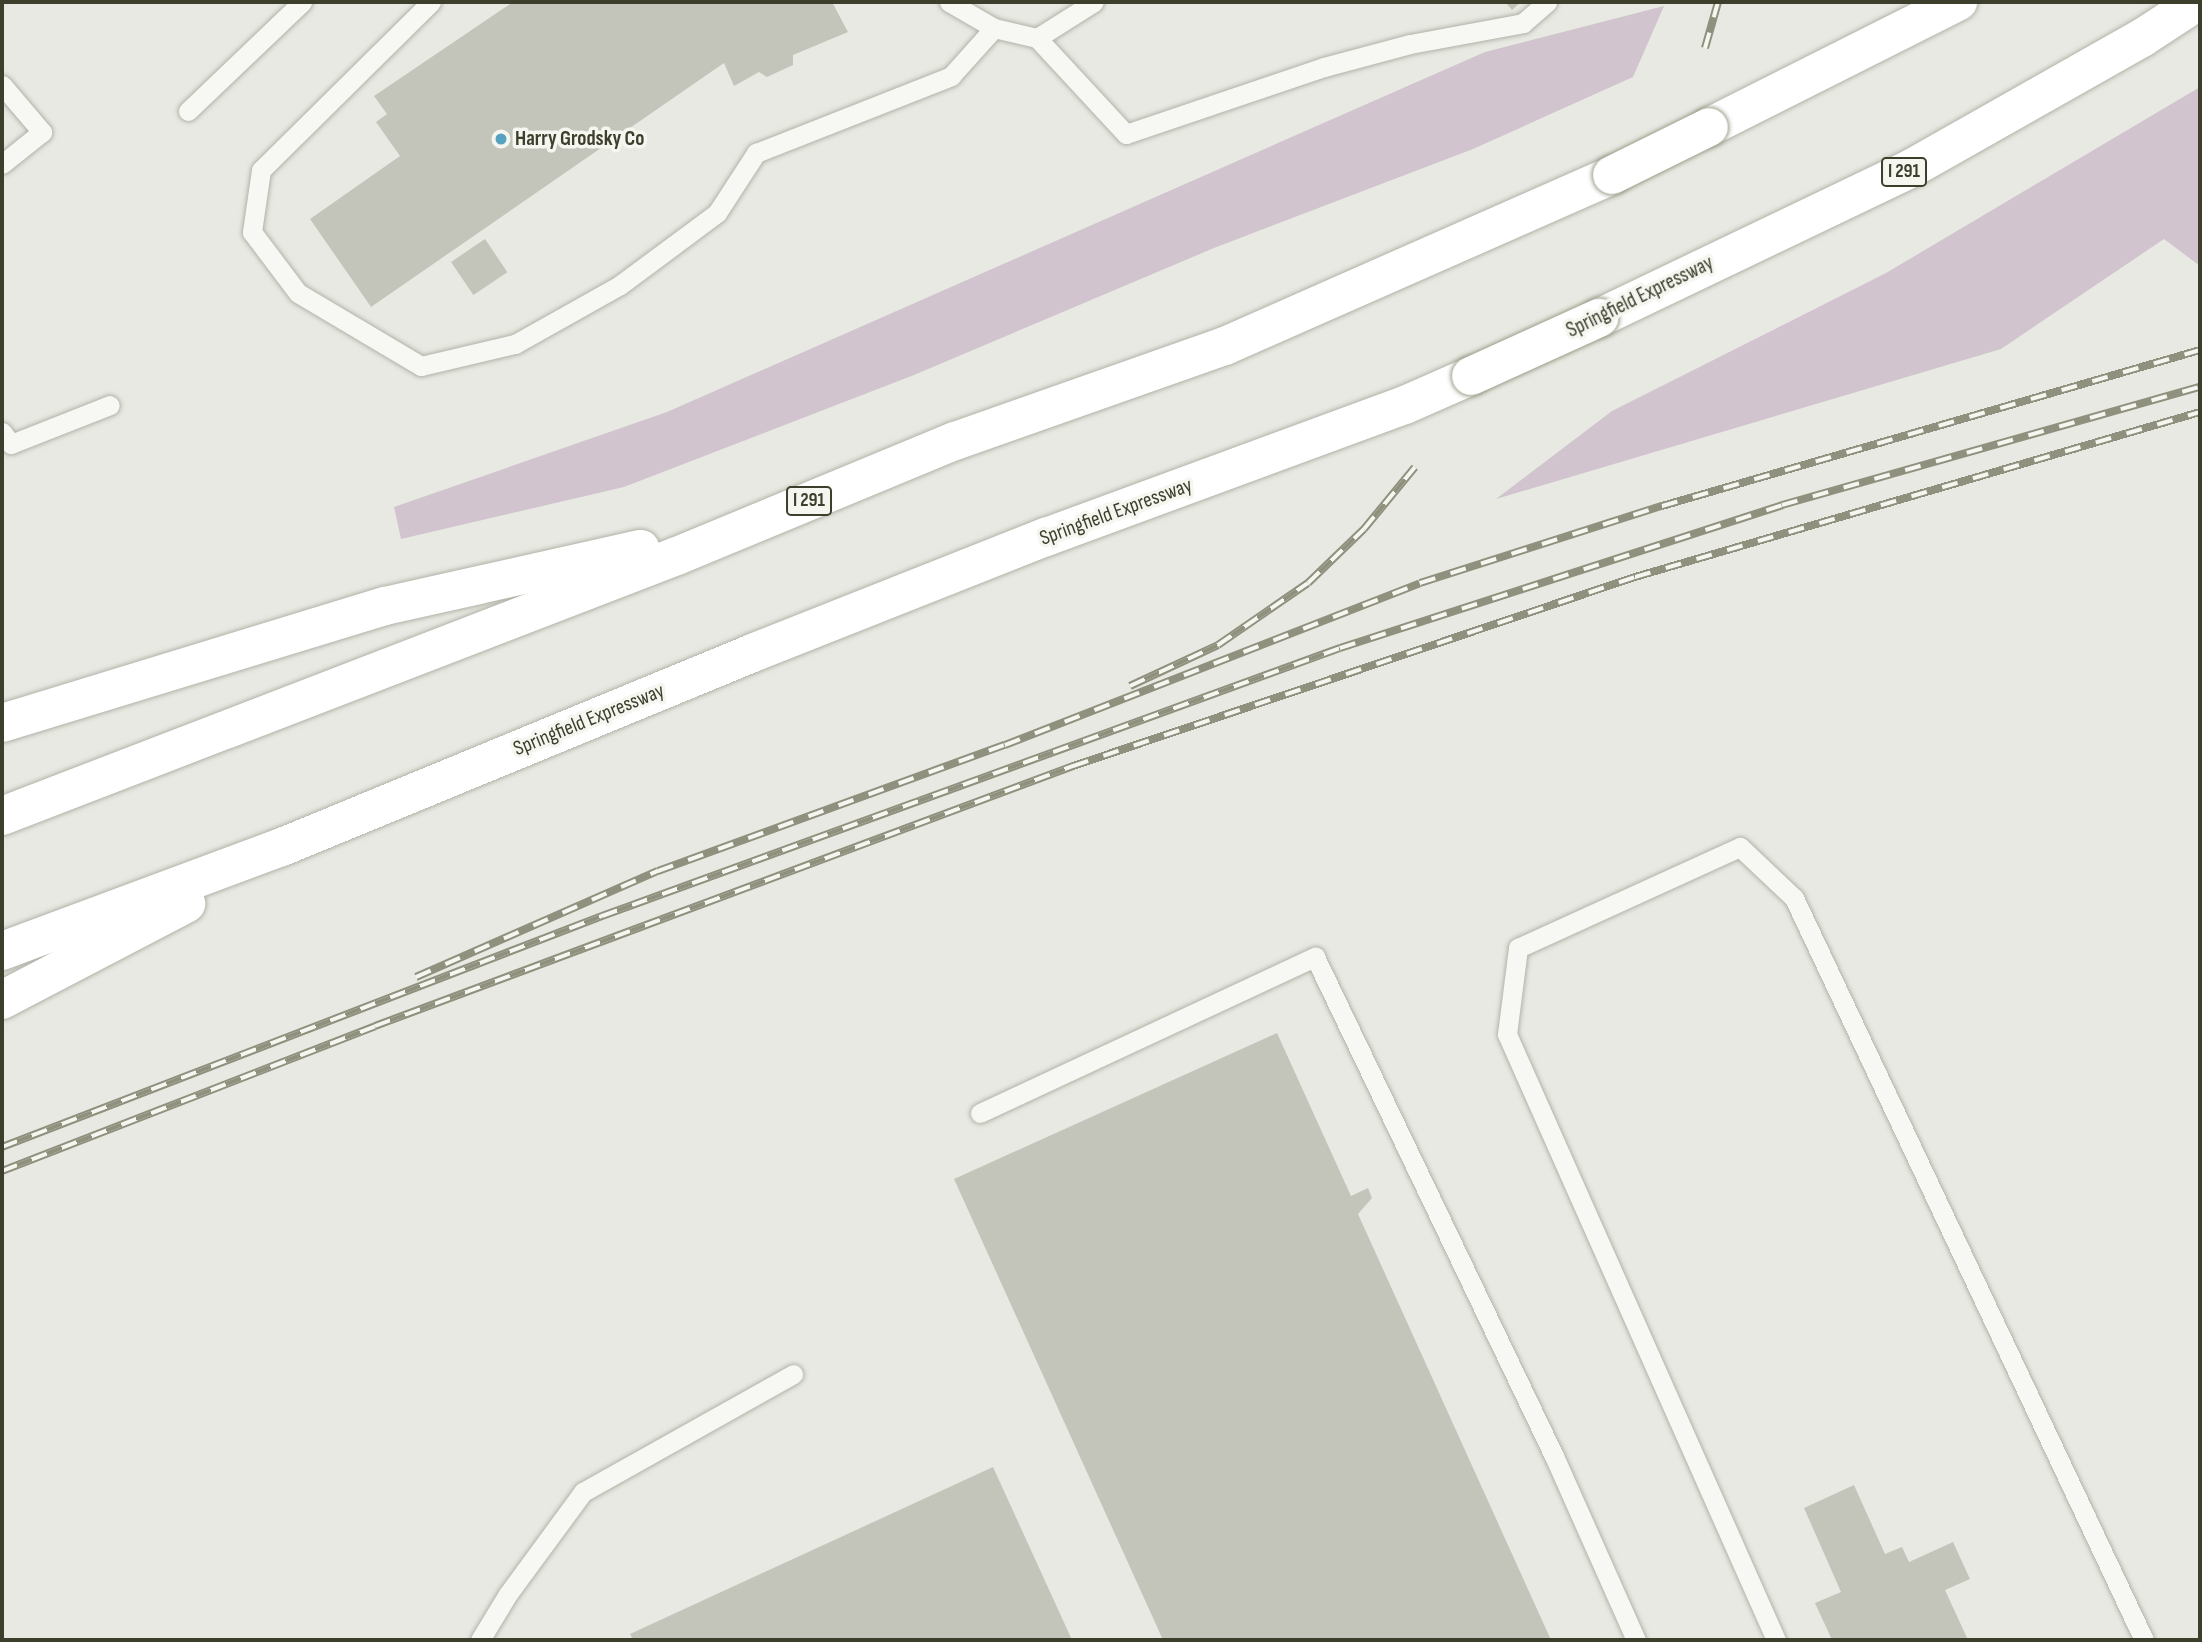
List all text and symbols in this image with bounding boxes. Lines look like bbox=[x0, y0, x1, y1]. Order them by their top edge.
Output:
place label: Harry Grodsky Co bbox=[515, 126, 644, 152]
marker: Harry Grodsky Co bbox=[493, 131, 509, 147]
road number: I 291 bbox=[1880, 156, 1928, 188]
street label: Springfield Expressway bbox=[1562, 251, 1718, 343]
street label: Springfield Expressway bbox=[1036, 473, 1196, 551]
road number: I 291 bbox=[784, 486, 834, 516]
street label: Springfield Expressway bbox=[510, 678, 668, 762]

